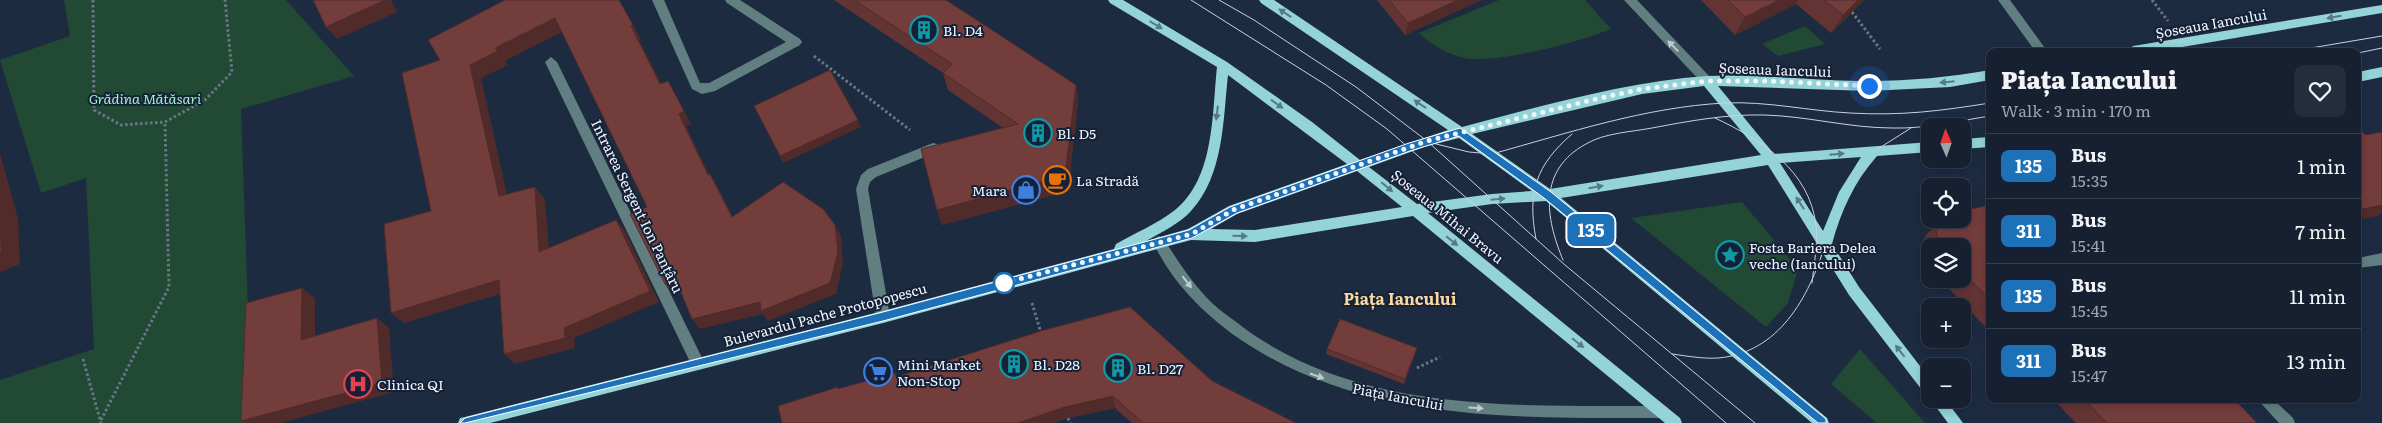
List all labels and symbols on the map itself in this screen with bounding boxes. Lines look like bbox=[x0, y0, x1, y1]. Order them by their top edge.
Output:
street label: Șoseaua Iancului bbox=[2154, 3, 2268, 43]
one-way arrow bbox=[1279, 8, 1292, 18]
one-way arrow bbox=[2326, 14, 2342, 22]
building icon: Bl. D4 bbox=[909, 15, 939, 45]
place label: Bl. D4 bbox=[943, 20, 983, 40]
one-way arrow bbox=[1150, 20, 1163, 29]
one-way arrow bbox=[1667, 40, 1679, 52]
street label: Șoseaua Iancului bbox=[1718, 57, 1832, 81]
your location bbox=[1857, 74, 1882, 99]
one-way arrow bbox=[1939, 78, 1955, 86]
park label: Grădina Mătăsari bbox=[89, 88, 202, 108]
one-way arrow bbox=[1270, 98, 1283, 109]
one-way arrow bbox=[1413, 99, 1427, 109]
one-way arrow bbox=[1213, 106, 1221, 122]
street label: Intrarea Sergent Ion Panțâru bbox=[587, 116, 689, 296]
building icon: Bl. D5 bbox=[1023, 118, 1053, 148]
north arrow bbox=[1921, 118, 1971, 168]
place label: Bl. D5 bbox=[1057, 123, 1096, 143]
one-way arrow bbox=[1829, 150, 1845, 158]
street label: Șoseaua Mihai Bravu bbox=[1388, 164, 1508, 268]
cafe icon: La Stradă bbox=[1042, 165, 1072, 195]
place label: La Stradă bbox=[1076, 170, 1140, 190]
shop icon: Mara bbox=[1011, 175, 1041, 205]
place label: Mara bbox=[972, 180, 1007, 200]
one-way arrow bbox=[1380, 182, 1393, 193]
one-way arrow bbox=[1588, 182, 1604, 190]
one-way arrow bbox=[1490, 195, 1506, 203]
one-way arrow bbox=[1795, 197, 1805, 210]
line badge: 135 bbox=[1562, 214, 1620, 246]
one-way arrow bbox=[1232, 232, 1248, 240]
one-way arrow bbox=[1446, 235, 1459, 246]
place label: Fosta Bariera Delea veche (Iancului) bbox=[1749, 237, 1877, 273]
place icon: Fosta Bariera Delea veche (Iancului) bbox=[1715, 240, 1745, 270]
unlabelled marker bbox=[993, 272, 1015, 294]
one-way arrow bbox=[1181, 275, 1192, 288]
street label: Bulevardul Pache Protopopescu bbox=[721, 277, 929, 351]
district label: Piața Iancului bbox=[1344, 286, 1457, 311]
one-way arrow bbox=[1571, 338, 1584, 349]
one-way arrow bbox=[1895, 344, 1905, 358]
building icon: Bl. D28 bbox=[999, 349, 1029, 379]
building icon: Bl. D27 bbox=[1103, 353, 1133, 383]
place label: Mini Market Non-Stop bbox=[897, 354, 981, 390]
place label: Bl. D28 bbox=[1033, 354, 1080, 374]
supermarket icon: Mini Market Non-Stop bbox=[863, 357, 893, 387]
place label: Bl. D27 bbox=[1137, 358, 1183, 378]
hospital icon: Clinica QI bbox=[343, 369, 373, 399]
one-way arrow bbox=[1310, 372, 1325, 380]
place label: Clinica QI bbox=[377, 374, 444, 394]
street label: Piața Iancului bbox=[1351, 377, 1446, 415]
one-way arrow bbox=[1468, 404, 1484, 412]

